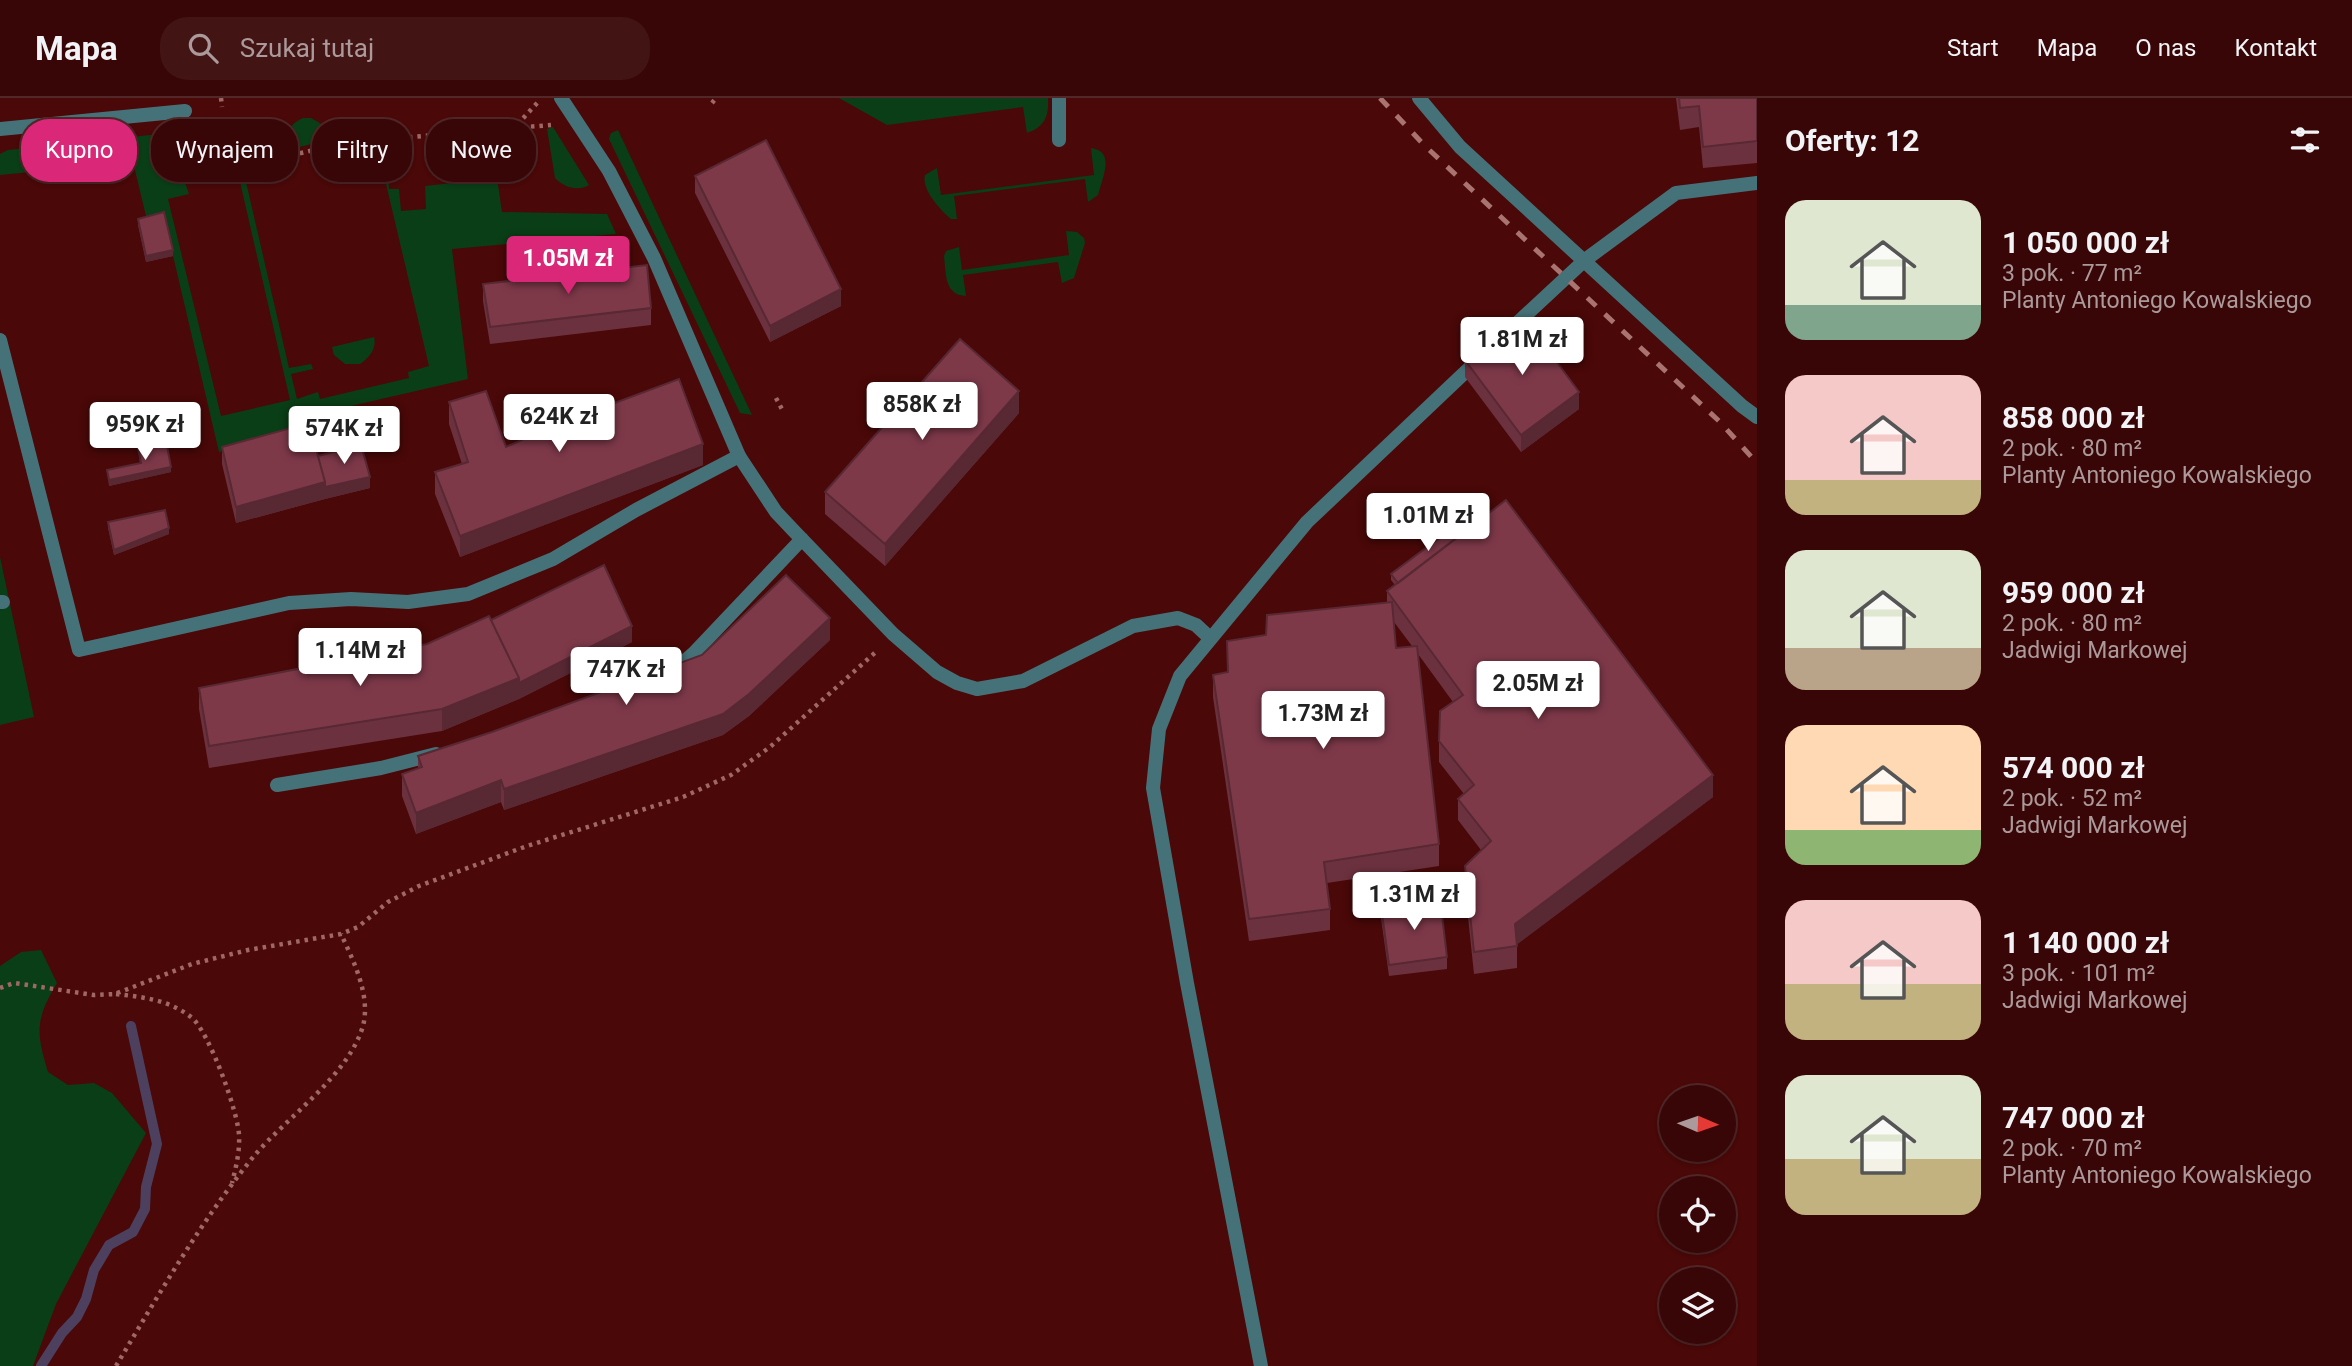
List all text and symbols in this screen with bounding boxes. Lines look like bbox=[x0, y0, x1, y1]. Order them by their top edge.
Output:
search box bbox=[160, 17, 650, 80]
text: Mapa bbox=[35, 29, 118, 68]
icon: search bbox=[184, 29, 222, 67]
text: Szukaj tutaj bbox=[240, 33, 374, 63]
text: Start bbox=[1947, 34, 1999, 62]
text: Mapa bbox=[2037, 34, 2097, 62]
text: O nas bbox=[2135, 34, 2196, 62]
text: Kontakt bbox=[2234, 34, 2317, 62]
chip: Kupno bbox=[21, 119, 137, 182]
chip: Wynajem bbox=[151, 119, 298, 182]
chip: Filtry bbox=[312, 119, 412, 182]
chip: Nowe bbox=[426, 119, 536, 182]
icon: filters bbox=[2286, 121, 2324, 159]
text: Oferty: 12 bbox=[1785, 123, 1920, 158]
text: 1 050 000 zł bbox=[2002, 225, 2169, 260]
icon: home bbox=[1841, 228, 1925, 312]
pin: 1.05M zł bbox=[496, 236, 640, 296]
text: 1.05M zł bbox=[523, 245, 613, 272]
text: 3 pok. · 77 m² bbox=[2002, 260, 2142, 287]
text: Planty Antoniego Kowalskiego bbox=[2002, 287, 2312, 314]
pin: 1.81M zł bbox=[1450, 317, 1594, 377]
text: 1.81M zł bbox=[1477, 326, 1567, 353]
pin: 858K zł bbox=[857, 382, 987, 442]
text: 858K zł bbox=[883, 391, 961, 418]
pin: 624K zł bbox=[494, 394, 624, 454]
text: 858 000 zł bbox=[2002, 400, 2145, 435]
pin: 959K zł bbox=[80, 402, 210, 462]
text: 624K zł bbox=[520, 403, 598, 430]
icon: home bbox=[1841, 403, 1925, 487]
pin: 574K zł bbox=[279, 406, 409, 466]
text: 959K zł bbox=[106, 411, 184, 438]
text: 574K zł bbox=[305, 415, 383, 442]
text: 2 pok. · 80 m² bbox=[2002, 435, 2142, 462]
text: Planty Antoniego Kowalskiego bbox=[2002, 462, 2312, 489]
pin: 1.01M zł bbox=[1356, 494, 1500, 553]
text: 1.01M zł bbox=[1383, 502, 1473, 529]
text: 959 000 zł bbox=[2002, 575, 2145, 610]
icon: home bbox=[1841, 578, 1925, 662]
text: 2 pok. · 80 m² bbox=[2002, 610, 2142, 637]
pin: 1.14M zł bbox=[288, 628, 432, 688]
text: 1.14M zł bbox=[315, 637, 405, 664]
text: Jadwigi Markowej bbox=[2002, 637, 2187, 664]
pin: 747K zł bbox=[561, 648, 691, 707]
text: 747K zł bbox=[587, 656, 665, 683]
pin: 2.05M zł bbox=[1466, 662, 1610, 721]
text: 2.05M zł bbox=[1493, 670, 1583, 697]
pin: 1.73M zł bbox=[1251, 692, 1395, 751]
text: 1.73M zł bbox=[1278, 700, 1368, 727]
text: 574 000 zł bbox=[2002, 750, 2145, 785]
icon: home bbox=[1841, 753, 1925, 837]
text: 2 pok. · 52 m² bbox=[2002, 785, 2142, 812]
text: Jadwigi Markowej bbox=[2002, 812, 2187, 839]
pin: 1.31M zł bbox=[1342, 872, 1486, 932]
text: 1.31M zł bbox=[1369, 881, 1459, 908]
text: 1 140 000 zł bbox=[2002, 925, 2169, 960]
icon: home bbox=[1841, 928, 1925, 1012]
text: 3 pok. · 101 m² bbox=[2002, 960, 2155, 987]
text: Jadwigi Markowej bbox=[2002, 987, 2187, 1014]
north arrow bbox=[1659, 1085, 1736, 1162]
map controls bbox=[1659, 1085, 1736, 1344]
text: 747 000 zł bbox=[2002, 1100, 2145, 1135]
icon: home bbox=[1841, 1103, 1925, 1187]
text: 2 pok. · 70 m² bbox=[2002, 1135, 2142, 1162]
text: Planty Antoniego Kowalskiego bbox=[2002, 1162, 2312, 1189]
button: locate bbox=[1659, 1176, 1736, 1253]
button: layers bbox=[1659, 1267, 1736, 1344]

